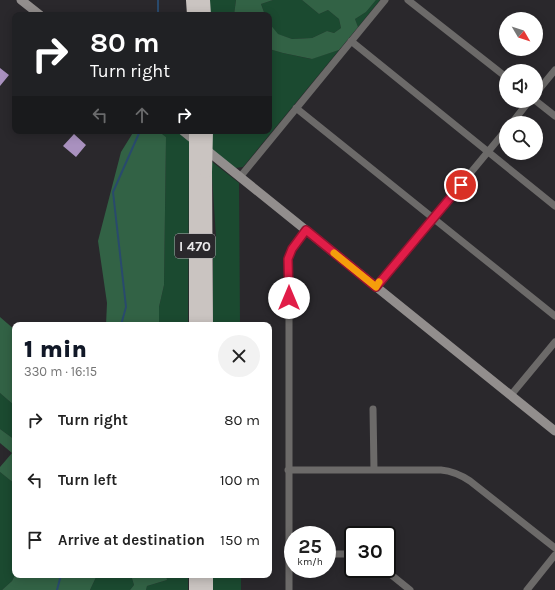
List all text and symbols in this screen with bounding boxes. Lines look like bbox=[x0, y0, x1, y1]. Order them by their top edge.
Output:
north arrow bbox=[499, 12, 543, 56]
map controls bbox=[499, 12, 543, 160]
text: 80 m bbox=[90, 26, 159, 59]
icon: right bbox=[24, 28, 76, 80]
text: Turn right bbox=[90, 60, 170, 82]
button: sound bbox=[499, 64, 543, 108]
icon: left bbox=[89, 104, 111, 126]
icon: ahead bbox=[131, 104, 153, 126]
icon: right bbox=[173, 104, 195, 126]
button: search bbox=[499, 116, 543, 160]
pin bbox=[444, 168, 478, 202]
icon: arrive bbox=[450, 174, 472, 196]
road number: I 470 bbox=[175, 234, 215, 258]
position arrow bbox=[268, 277, 310, 319]
text: 1 min bbox=[24, 335, 87, 363]
button: close bbox=[218, 335, 260, 377]
text: 330 m · 16:15 bbox=[24, 364, 97, 379]
icon: right bbox=[24, 409, 46, 431]
text: Turn right bbox=[58, 411, 128, 429]
text: 80 m bbox=[224, 411, 260, 429]
icon: left bbox=[24, 469, 46, 491]
text: Turn left bbox=[58, 471, 117, 489]
text: 100 m bbox=[220, 471, 260, 489]
speed limit sign: 30 bbox=[344, 526, 396, 578]
icon: arrive bbox=[24, 529, 46, 551]
text: Arrive at destination bbox=[58, 531, 205, 549]
text: 150 m bbox=[220, 531, 260, 549]
text: 25 bbox=[298, 535, 322, 558]
text: km/h bbox=[297, 556, 323, 568]

